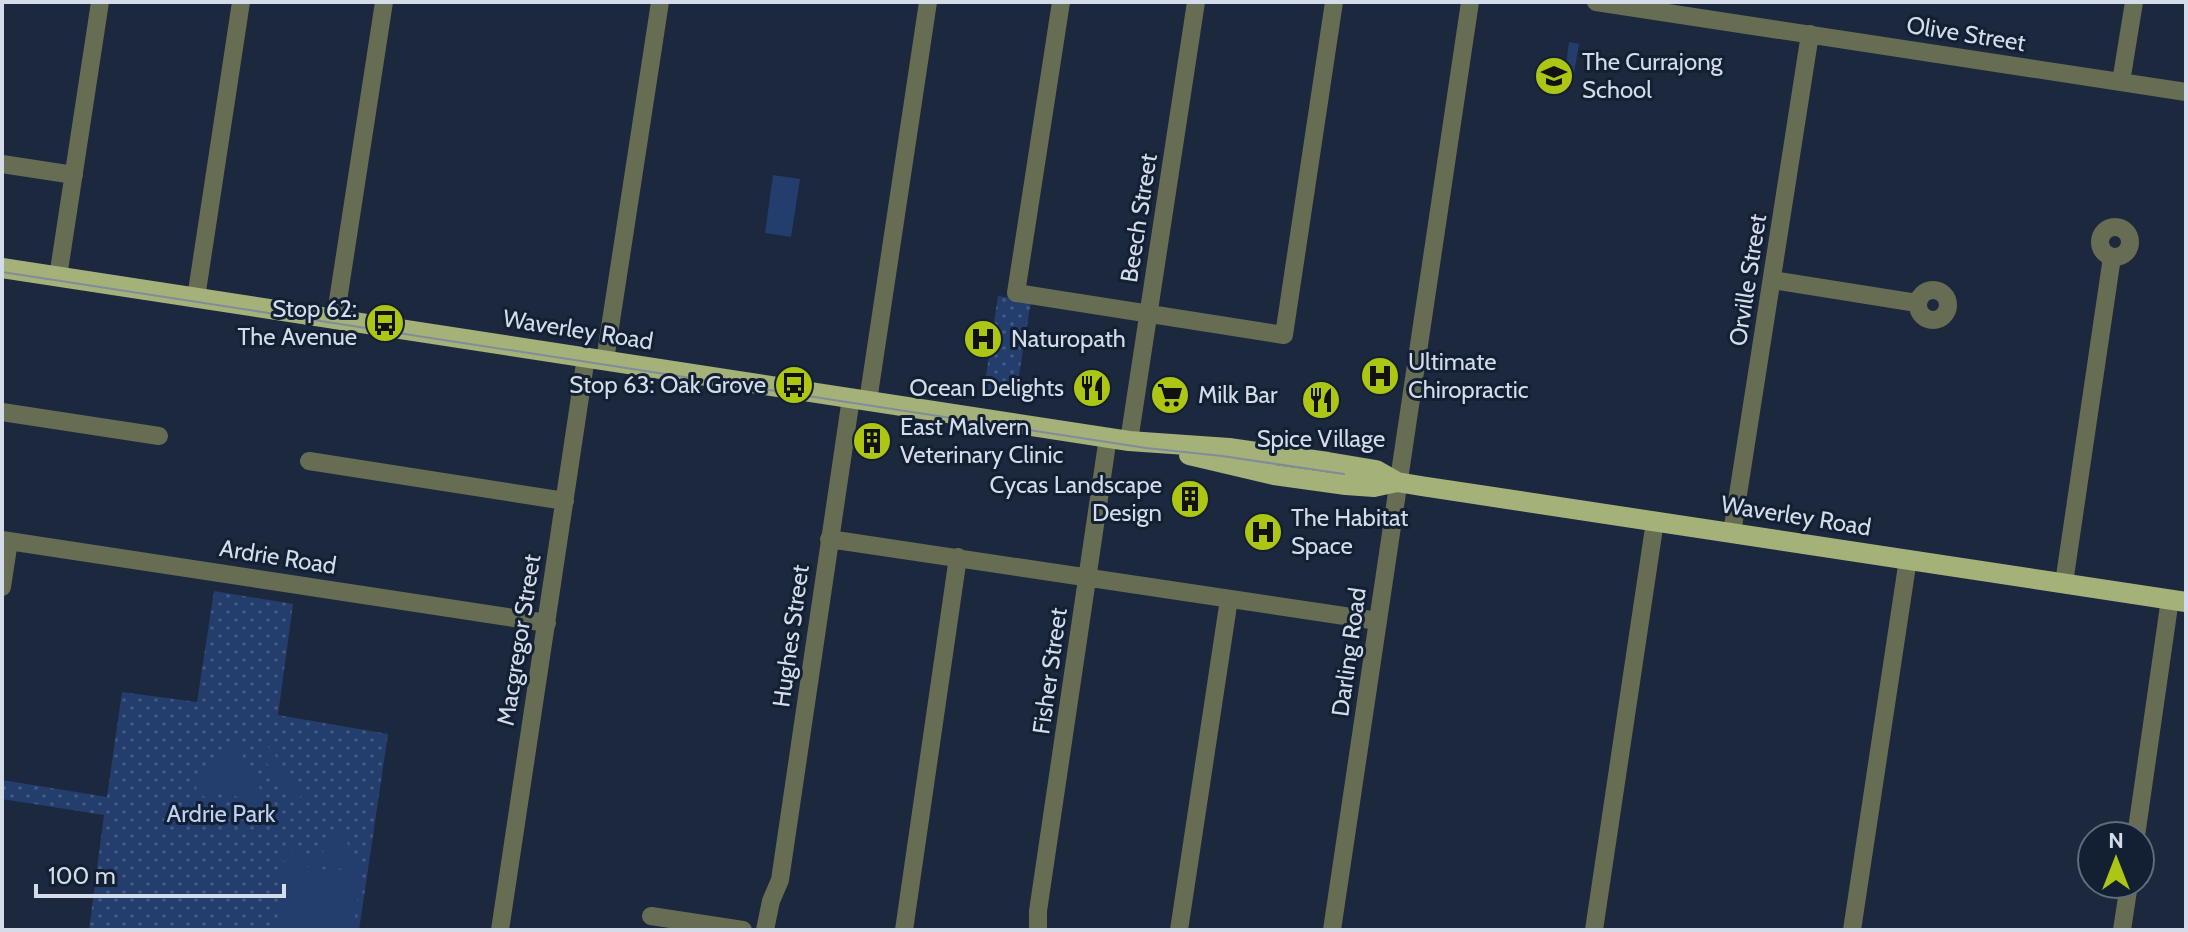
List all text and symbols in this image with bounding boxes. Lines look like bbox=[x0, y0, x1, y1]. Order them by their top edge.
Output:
street label: Olive Street bbox=[1905, 10, 2028, 57]
place label: The Currajong School bbox=[1582, 47, 1724, 104]
school or university icon: The Currajong School bbox=[1533, 55, 1575, 97]
street label: Beech Street bbox=[1114, 152, 1163, 284]
street label: Orville Street bbox=[1723, 212, 1772, 348]
place label: Stop 62: The Avenue bbox=[238, 294, 357, 351]
bus stop icon: Stop 62: The Avenue bbox=[364, 302, 406, 344]
street label: Waverley Road bbox=[501, 303, 655, 356]
hospital icon: Naturopath bbox=[962, 318, 1004, 360]
place label: Naturopath bbox=[1011, 324, 1126, 353]
place label: Ultimate Chiropractic bbox=[1408, 347, 1529, 404]
hospital icon: Ultimate Chiropractic bbox=[1359, 355, 1401, 397]
bus stop icon: Stop 63: Oak Grove bbox=[773, 364, 815, 406]
restaurant icon: Ocean Delights bbox=[1071, 367, 1113, 409]
place label: Stop 63: Oak Grove bbox=[569, 370, 766, 399]
place label: Ocean Delights bbox=[909, 373, 1064, 402]
supermarket icon: Milk Bar bbox=[1149, 374, 1191, 416]
restaurant icon: Spice Village bbox=[1300, 379, 1342, 421]
place label: Milk Bar bbox=[1198, 380, 1278, 409]
place label: East Malvern Veterinary Clinic bbox=[900, 412, 1064, 469]
building icon: East Malvern Veterinary Clinic bbox=[851, 420, 893, 462]
place label: Spice Village bbox=[1257, 424, 1385, 453]
place label: Cycas Landscape Design bbox=[989, 470, 1162, 527]
building icon: Cycas Landscape Design bbox=[1169, 478, 1211, 520]
street label: Waverley Road bbox=[1719, 489, 1873, 542]
place label: The Habitat Space bbox=[1291, 503, 1408, 560]
hospital icon: The Habitat Space bbox=[1242, 511, 1284, 553]
street label: Ardrie Road bbox=[218, 533, 339, 580]
street label: Macgregor Street bbox=[491, 552, 546, 728]
street label: Hughes Street bbox=[766, 563, 815, 709]
street label: Darling Road bbox=[1325, 586, 1372, 718]
street label: Fisher Street bbox=[1026, 606, 1073, 736]
park label: Ardrie Park bbox=[167, 799, 276, 828]
north arrow bbox=[2076, 820, 2156, 900]
text: N bbox=[2108, 827, 2124, 854]
scale bar bbox=[36, 848, 284, 898]
text: 100 m bbox=[48, 861, 116, 890]

